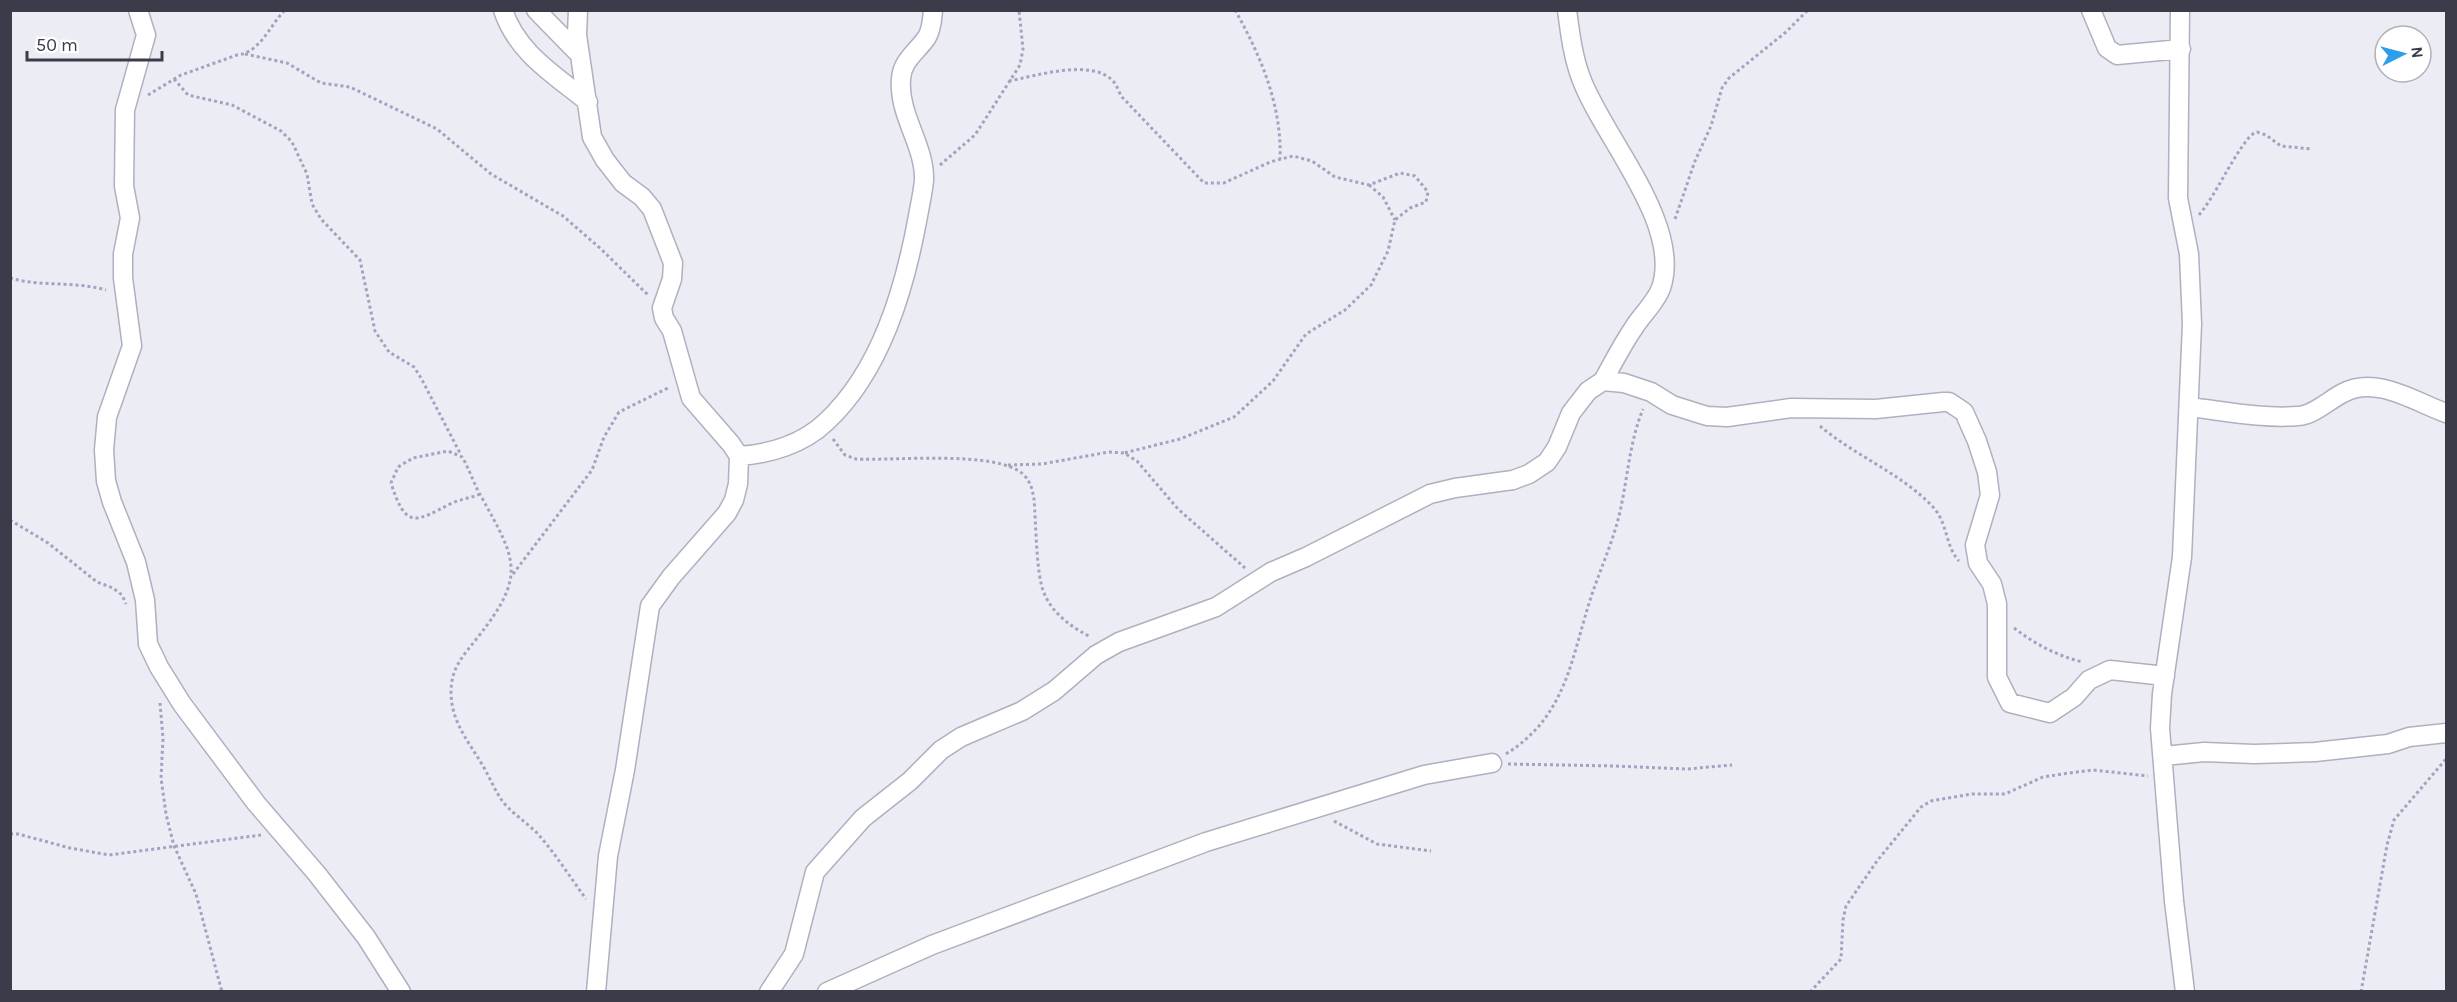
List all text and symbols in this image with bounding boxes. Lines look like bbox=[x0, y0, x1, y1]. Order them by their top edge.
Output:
scale bar bbox=[27, 24, 162, 62]
north arrow bbox=[2373, 24, 2433, 84]
text: 50 m bbox=[36, 34, 78, 56]
text: N bbox=[2407, 46, 2427, 59]

